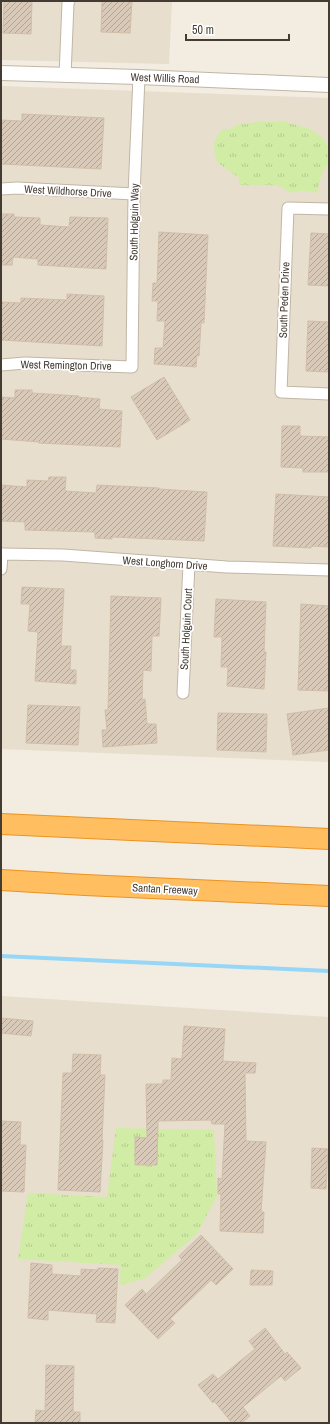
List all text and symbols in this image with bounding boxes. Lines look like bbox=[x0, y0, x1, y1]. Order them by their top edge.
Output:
scale bar bbox=[186, 16, 289, 42]
text: 50 m bbox=[192, 22, 214, 38]
street label: West Willis Road bbox=[130, 70, 200, 86]
street label: West Wildhorse Drive bbox=[24, 182, 112, 200]
street label: South Holguin Way bbox=[126, 183, 142, 261]
street label: South Peden Drive bbox=[276, 262, 292, 338]
street label: West Remington Drive bbox=[20, 357, 112, 373]
street label: West Longhorn Drive bbox=[122, 553, 208, 573]
street label: South Holguin Court bbox=[177, 587, 195, 670]
street label: Santan Freeway bbox=[132, 880, 199, 898]

